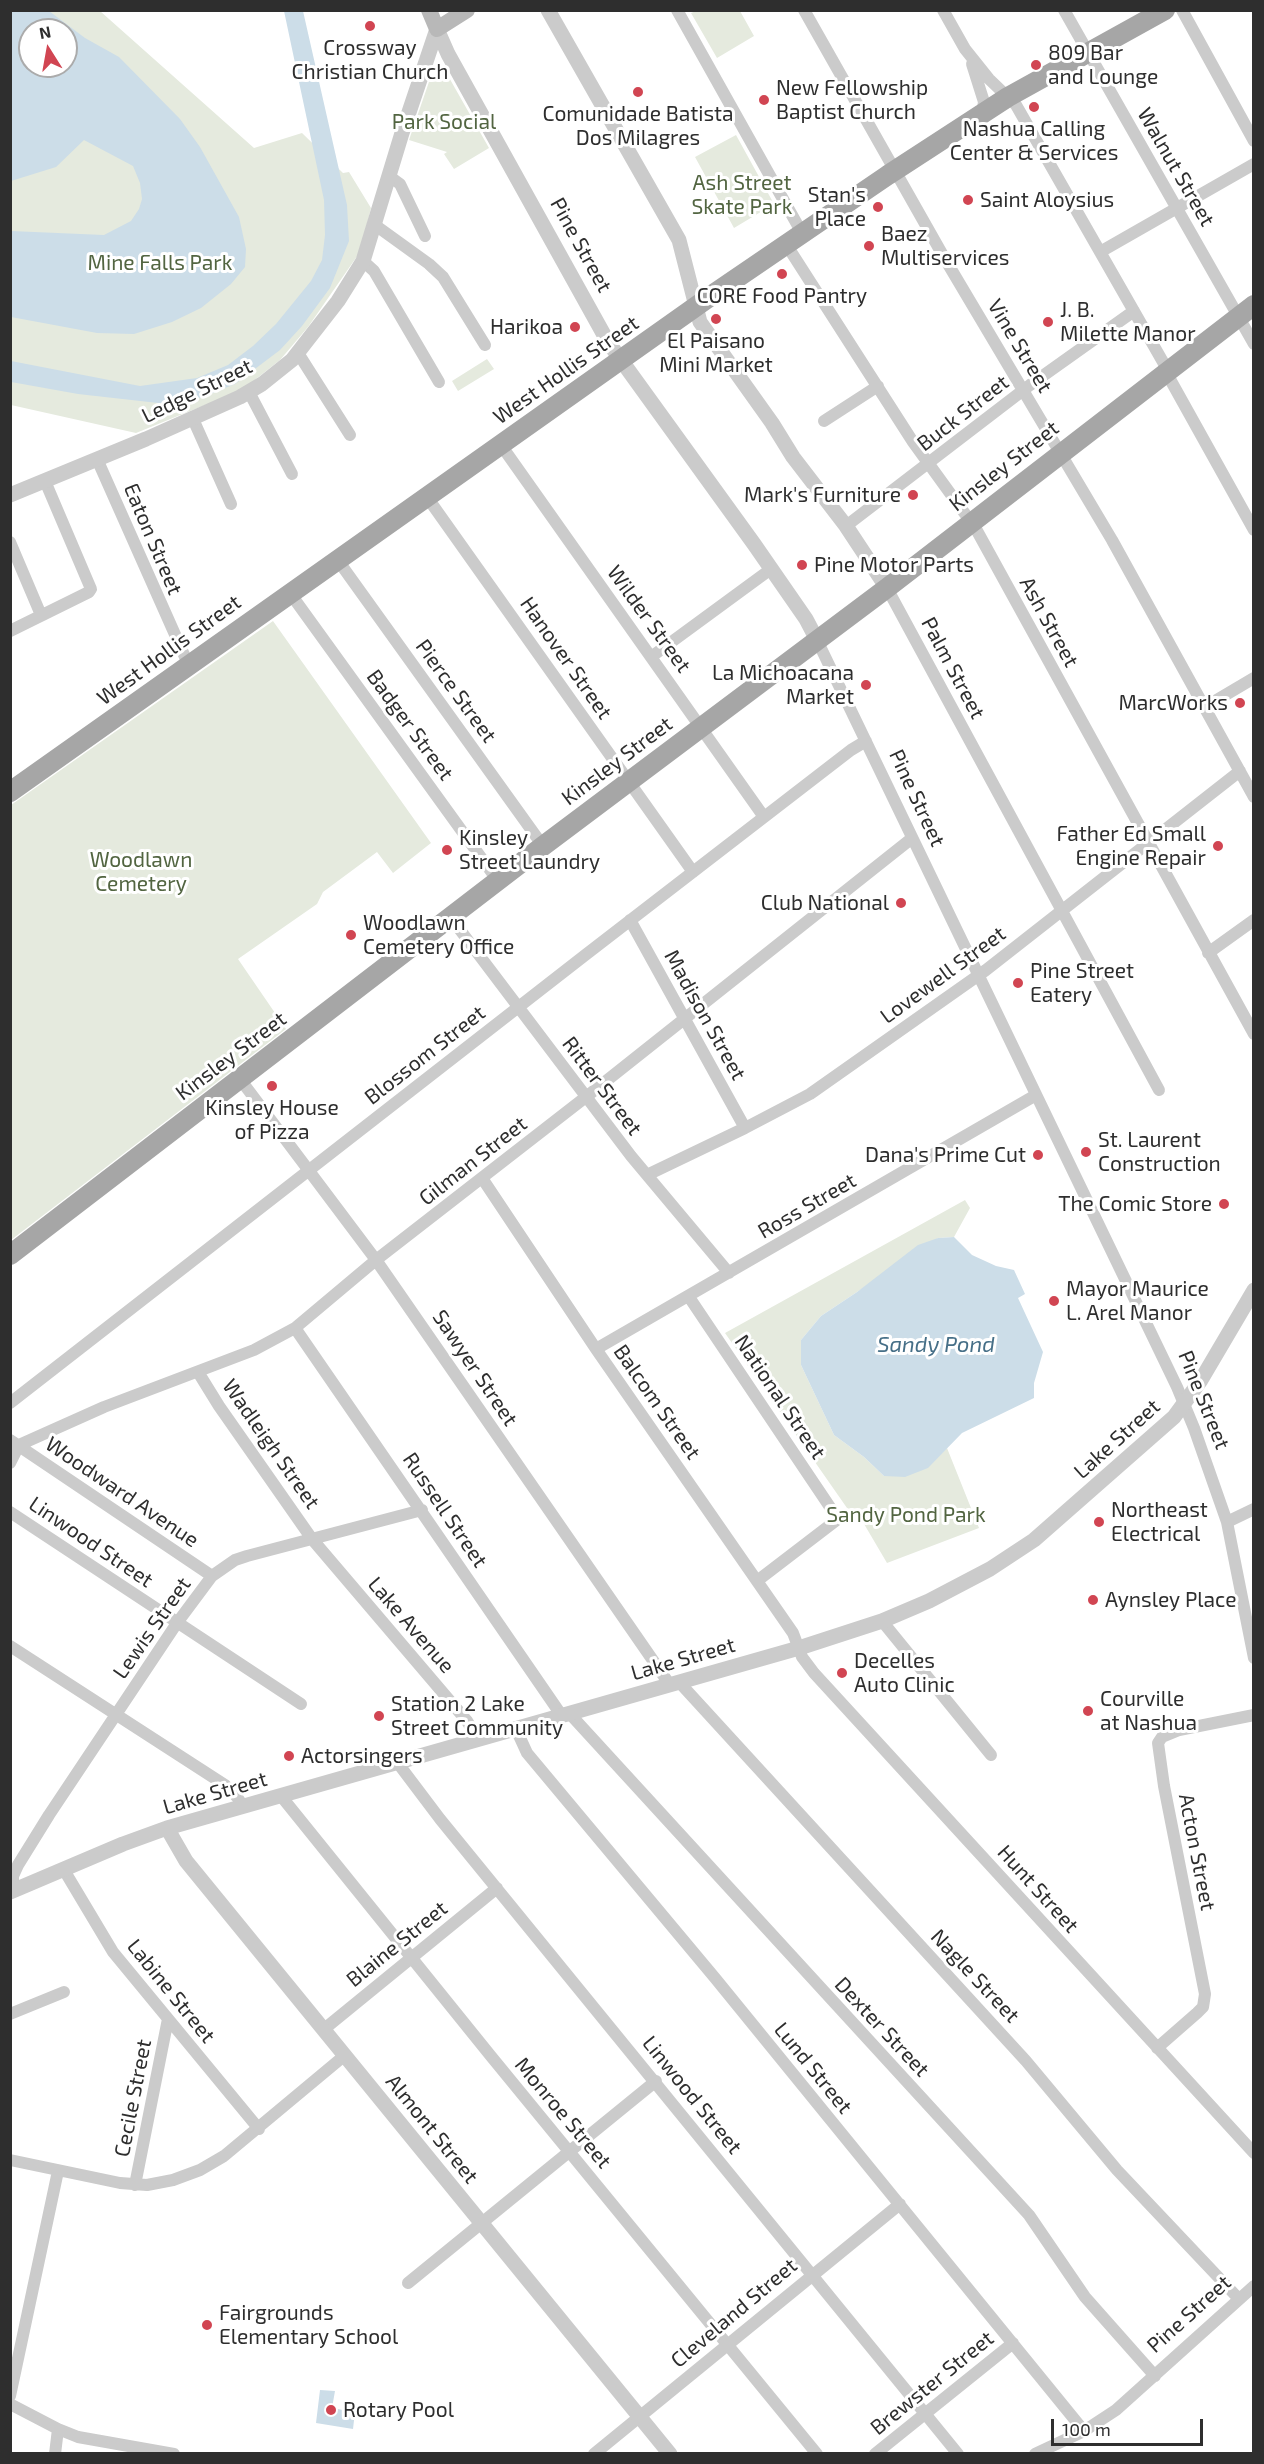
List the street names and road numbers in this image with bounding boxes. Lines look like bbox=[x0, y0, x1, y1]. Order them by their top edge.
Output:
street label: Walnut Street bbox=[1132, 103, 1220, 231]
street label: Pine Street bbox=[545, 193, 617, 297]
street label: Vine Street bbox=[982, 295, 1058, 397]
street label: West Hollis Street bbox=[489, 310, 643, 430]
street label: Ledge Street bbox=[138, 353, 256, 429]
street label: Buck Street bbox=[912, 370, 1014, 456]
street label: Kinsley Street bbox=[944, 415, 1064, 517]
street label: Eaton Street bbox=[118, 480, 188, 598]
street label: Wilder Street bbox=[602, 561, 696, 677]
street label: Ash Street bbox=[1014, 573, 1084, 671]
street label: West Hollis Street bbox=[92, 589, 246, 711]
street label: Hanover Street bbox=[515, 592, 617, 724]
street label: Palm Street bbox=[916, 613, 990, 723]
street label: Pierce Street bbox=[410, 634, 502, 748]
street label: Badger Street bbox=[361, 665, 459, 785]
street label: Kinsley Street bbox=[557, 711, 677, 811]
street label: Pine Street bbox=[884, 745, 950, 851]
street label: Lovewell Street bbox=[875, 921, 1011, 1029]
street label: Madison Street bbox=[659, 945, 751, 1085]
street label: Blossom Street bbox=[360, 1000, 490, 1110]
street label: Kinsley Street bbox=[171, 1006, 291, 1106]
street label: Ritter Street bbox=[557, 1032, 647, 1140]
street label: Gilman Street bbox=[414, 1111, 532, 1211]
street label: Ross Street bbox=[753, 1168, 861, 1244]
street label: Sawyer Street bbox=[427, 1305, 523, 1431]
street label: National Street bbox=[729, 1330, 831, 1464]
street label: Balcom Street bbox=[608, 1340, 706, 1464]
street label: Pine Street bbox=[1173, 1347, 1235, 1453]
street label: Wadleigh Street bbox=[217, 1374, 325, 1514]
street label: Lake Street bbox=[1069, 1394, 1165, 1484]
street label: Woodward Avenue bbox=[41, 1431, 203, 1553]
street label: Russell Street bbox=[397, 1448, 493, 1572]
street label: Linwood Street bbox=[24, 1491, 158, 1593]
street label: Lewis Street bbox=[108, 1572, 196, 1684]
street label: Lake Avenue bbox=[362, 1572, 460, 1678]
street label: Lake Street bbox=[628, 1632, 738, 1686]
street label: Lake Street bbox=[160, 1766, 270, 1820]
street label: Acton Street bbox=[1173, 1791, 1221, 1913]
street label: Hunt Street bbox=[992, 1840, 1084, 1938]
street label: Blaine Street bbox=[341, 1896, 453, 1992]
street label: Nagle Street bbox=[925, 1924, 1025, 2028]
street label: Labine Street bbox=[122, 1934, 220, 2048]
street label: Dexter Street bbox=[829, 1972, 935, 2082]
street label: Lund Street bbox=[769, 2017, 857, 2119]
street label: Linwood Street bbox=[637, 2031, 747, 2159]
street label: Cecile Street bbox=[109, 2037, 157, 2159]
street label: Monroe Street bbox=[509, 2052, 617, 2174]
street label: Almont Street bbox=[380, 2069, 484, 2189]
street label: Cleveland Street bbox=[666, 2253, 802, 2373]
street label: Pine Street bbox=[1142, 2270, 1236, 2358]
street label: Brewster Street bbox=[865, 2326, 999, 2440]

